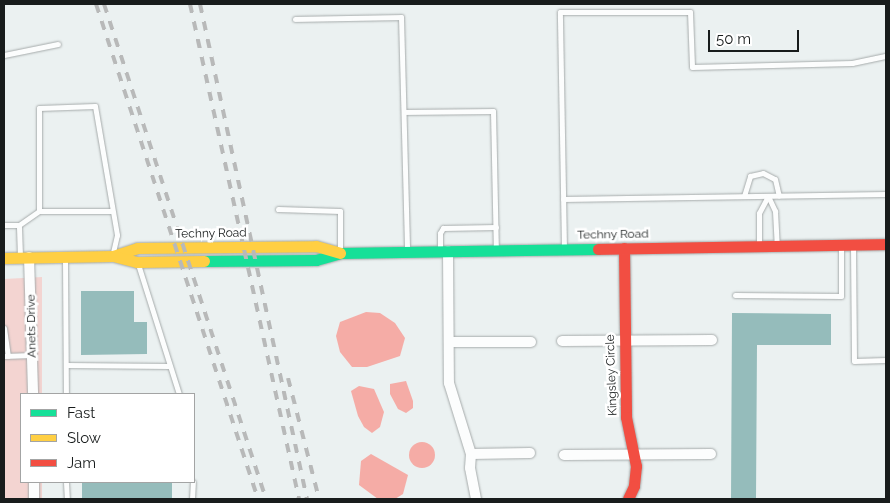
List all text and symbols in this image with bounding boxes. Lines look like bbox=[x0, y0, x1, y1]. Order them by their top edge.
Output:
scale bar bbox=[710, 20, 801, 52]
text: 50 m bbox=[716, 30, 751, 48]
street label: Techny Road bbox=[175, 226, 247, 242]
street label: Techny Road bbox=[577, 227, 649, 243]
street label: Anets Drive bbox=[24, 294, 40, 358]
street label: Kingsley Circle bbox=[603, 334, 621, 416]
legend bbox=[20, 393, 195, 483]
text: Fast bbox=[67, 404, 95, 422]
text: Slow bbox=[67, 429, 101, 447]
text: Jam bbox=[67, 454, 96, 472]

